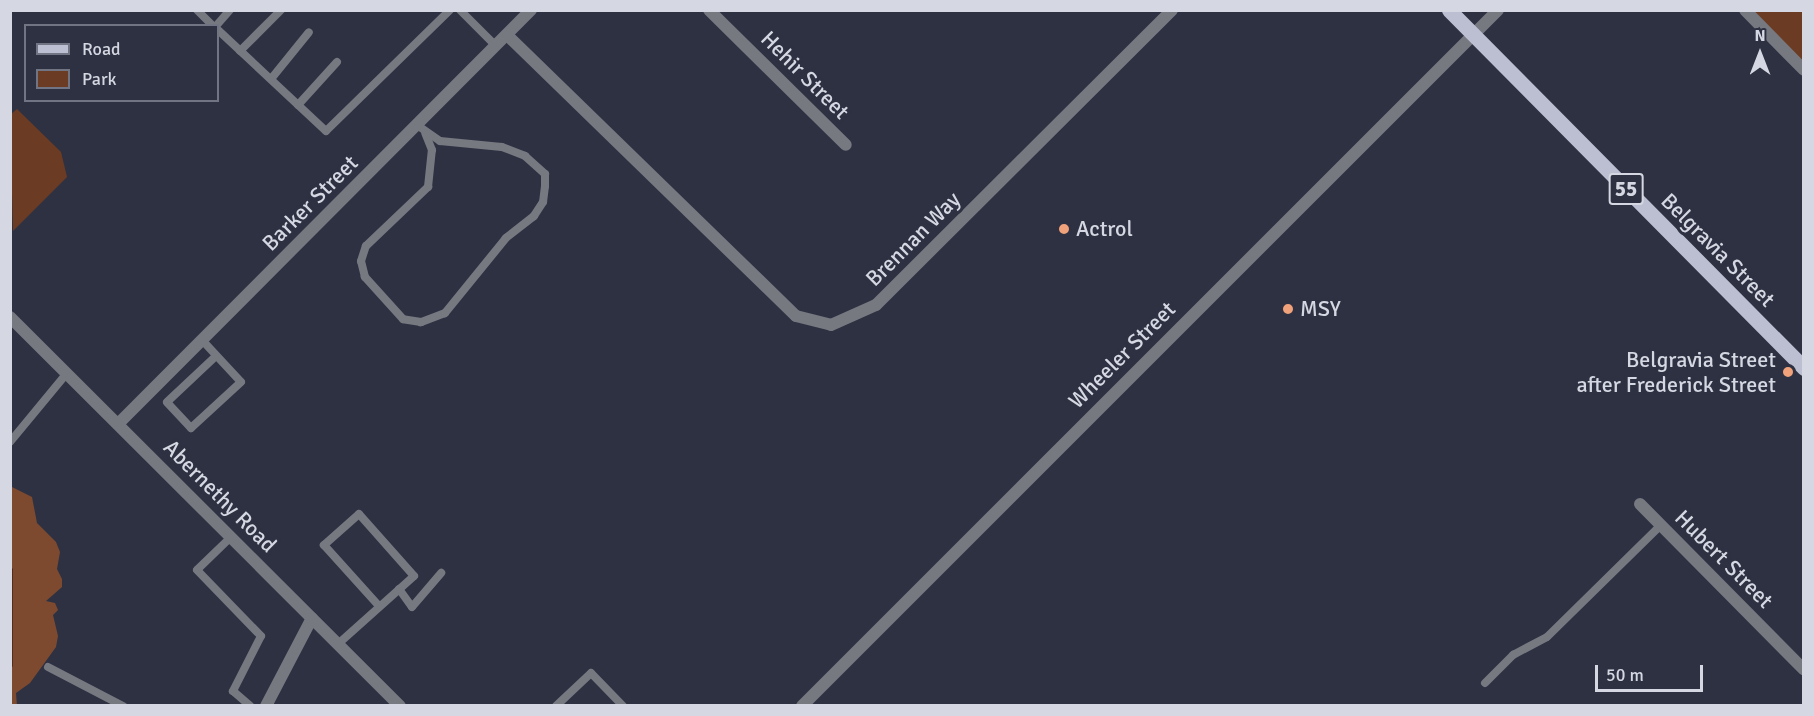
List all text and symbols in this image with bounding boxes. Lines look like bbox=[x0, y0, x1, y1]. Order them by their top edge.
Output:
legend bbox=[24, 24, 219, 102]
north arrow bbox=[1730, 24, 1790, 84]
street label: Hehir Street bbox=[755, 25, 855, 125]
text: N bbox=[1754, 26, 1766, 46]
text: Road bbox=[82, 38, 121, 60]
text: Park bbox=[82, 68, 117, 90]
street label: Barker Street bbox=[257, 150, 363, 256]
road number: 55 bbox=[1608, 171, 1644, 207]
street label: Brennan Way bbox=[860, 186, 966, 292]
street label: Belgravia Street bbox=[1656, 188, 1780, 312]
place label: Actrol bbox=[1076, 216, 1133, 242]
marker: Actrol bbox=[1057, 222, 1071, 236]
street label: Wheeler Street bbox=[1063, 296, 1181, 414]
place label: MSY bbox=[1300, 296, 1341, 322]
marker: MSY bbox=[1281, 302, 1295, 316]
place label: Belgravia Street after Frederick Street bbox=[1576, 346, 1776, 398]
marker: Belgravia Street after Frederick Street bbox=[1781, 365, 1795, 379]
street label: Abernethy Road bbox=[158, 434, 282, 558]
street label: Hubert Street bbox=[1669, 504, 1779, 614]
scale bar bbox=[1598, 653, 1706, 691]
text: 50 m bbox=[1606, 664, 1644, 686]

